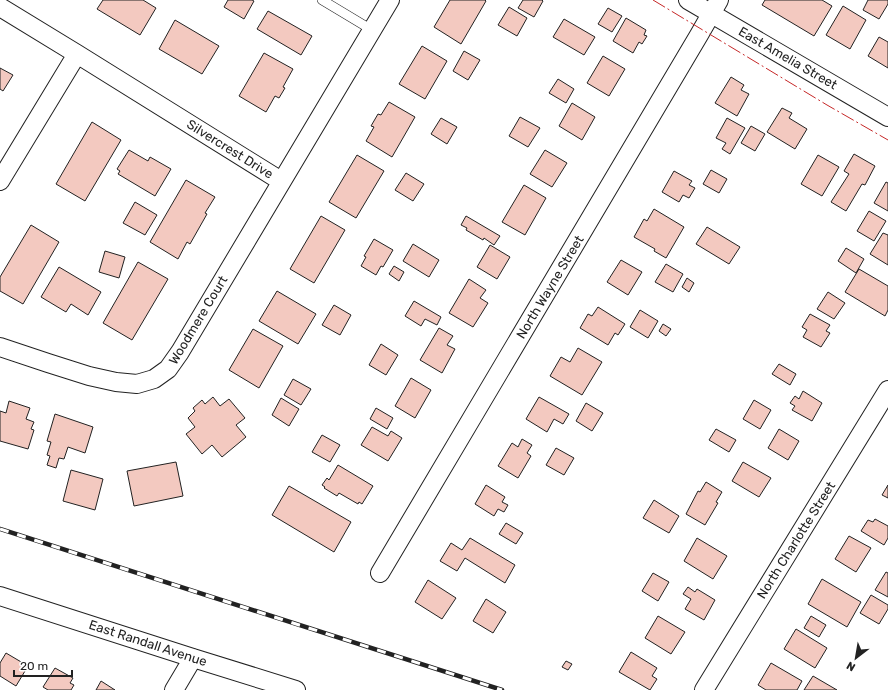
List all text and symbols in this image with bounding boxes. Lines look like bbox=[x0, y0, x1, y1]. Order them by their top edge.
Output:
street label: East Amelia Street bbox=[736, 24, 840, 92]
street label: Silvercrest Drive bbox=[184, 116, 276, 182]
street label: North Wayne Street bbox=[513, 233, 587, 341]
street label: Woodmere Court bbox=[166, 273, 230, 367]
street label: North Charlotte Street bbox=[754, 479, 838, 601]
street label: East Randall Avenue bbox=[87, 617, 209, 669]
north arrow bbox=[836, 638, 876, 678]
scale bar bbox=[14, 652, 72, 678]
text: N bbox=[844, 658, 858, 674]
text: 20 m bbox=[20, 659, 48, 673]

